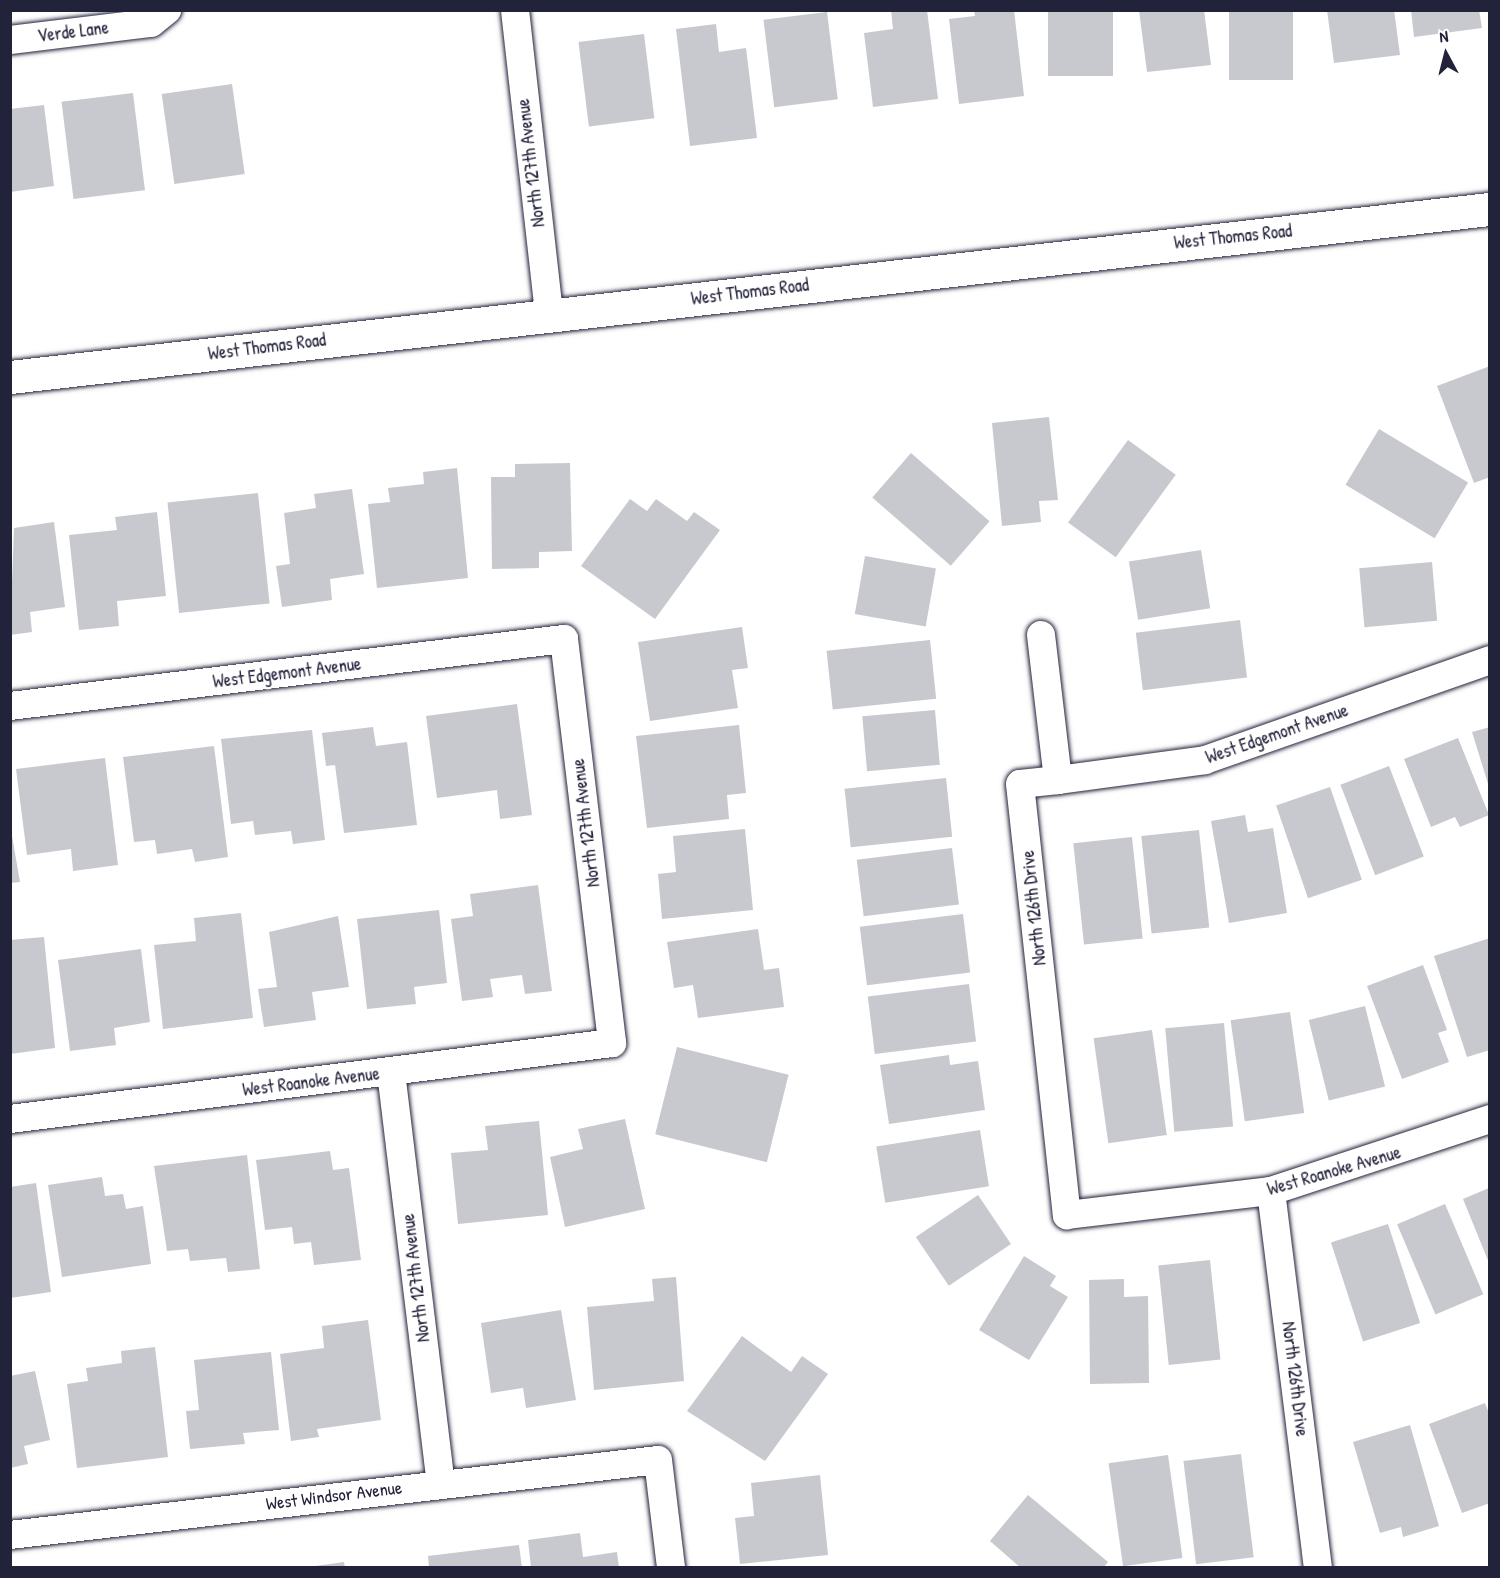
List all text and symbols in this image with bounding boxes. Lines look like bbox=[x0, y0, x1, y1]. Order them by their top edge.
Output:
street label: Verde Lane bbox=[36, 17, 110, 47]
north arrow bbox=[1416, 24, 1476, 84]
text: N bbox=[1438, 25, 1449, 48]
street label: North 127th Avenue bbox=[512, 98, 550, 228]
street label: West Thomas Road bbox=[1173, 220, 1293, 254]
street label: West Thomas Road bbox=[690, 274, 810, 310]
street label: West Thomas Road bbox=[207, 329, 327, 365]
street label: West Edgemont Avenue bbox=[212, 653, 362, 693]
street label: West Edgemont Avenue bbox=[1203, 699, 1351, 769]
street label: North 127th Avenue bbox=[567, 758, 605, 888]
street label: North 126th Drive bbox=[1017, 849, 1051, 967]
street label: West Roanoke Avenue bbox=[241, 1063, 381, 1101]
street label: West Roanoke Avenue bbox=[1265, 1142, 1403, 1200]
street label: North 127th Avenue bbox=[397, 1213, 435, 1343]
street label: North 126th Drive bbox=[1277, 1320, 1313, 1438]
street label: West Windsor Avenue bbox=[265, 1477, 403, 1515]

